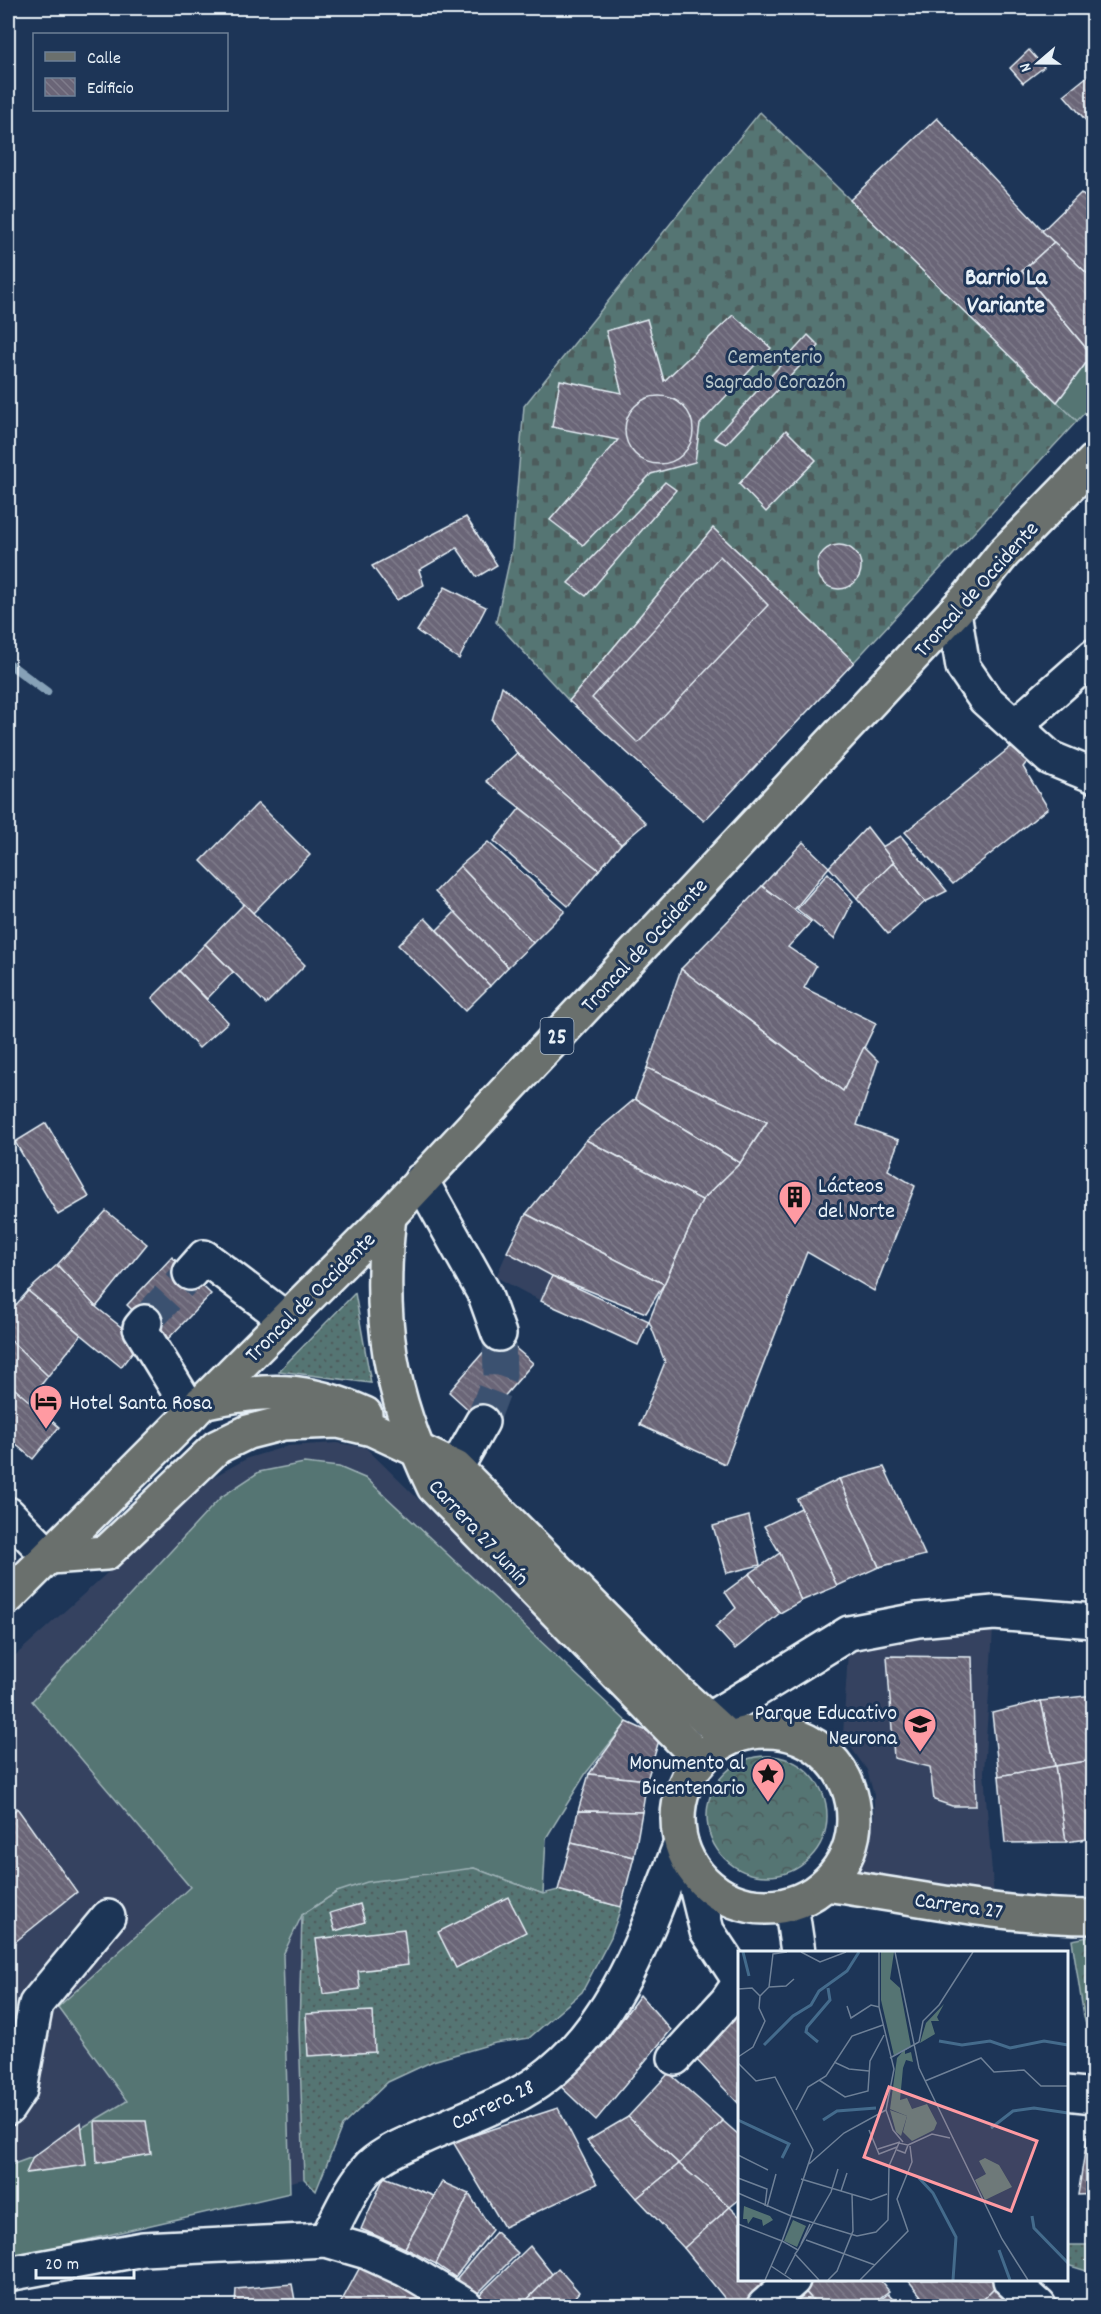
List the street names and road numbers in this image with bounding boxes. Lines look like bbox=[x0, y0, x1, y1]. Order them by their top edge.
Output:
street label: Troncal de Occidente bbox=[908, 515, 1047, 665]
street label: Troncal de Occidente bbox=[575, 872, 716, 1020]
road number: 25 bbox=[540, 1018, 574, 1054]
street label: Troncal de Occidente bbox=[239, 1226, 384, 1371]
street label: Carrera 27 Junín bbox=[420, 1473, 535, 1594]
street label: Carrera 27 bbox=[912, 1886, 1005, 1929]
street label: Carrera 28 bbox=[447, 2073, 540, 2140]

